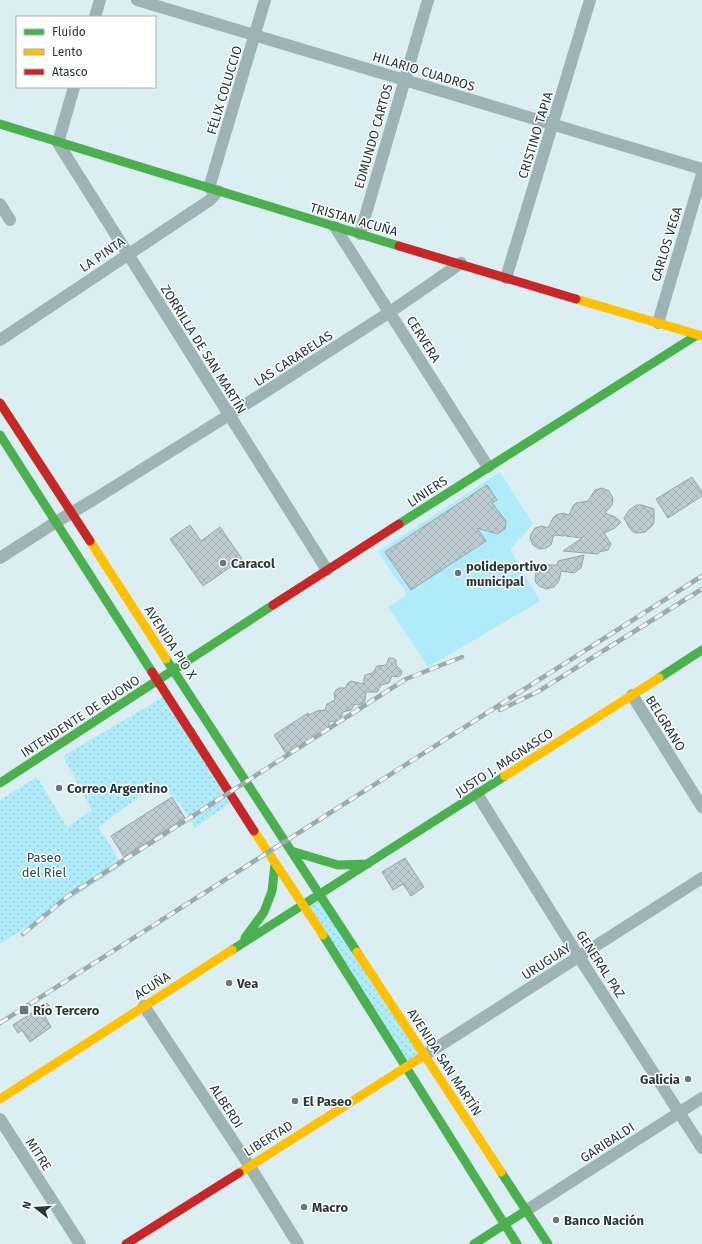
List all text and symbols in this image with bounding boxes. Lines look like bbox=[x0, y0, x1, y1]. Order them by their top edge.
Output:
legend bbox=[16, 16, 156, 88]
text: Fluido bbox=[52, 25, 86, 39]
street label: FÉLIX COLUCCIO bbox=[204, 44, 245, 136]
text: Lento bbox=[52, 45, 82, 59]
street label: HILARIO CUADROS bbox=[371, 49, 477, 94]
text: Atasco bbox=[52, 65, 88, 79]
street label: EDMUNDO CARTOS bbox=[351, 82, 396, 190]
street label: CRISTINO TAPIA bbox=[515, 89, 556, 180]
street label: TRISTAN ACUÑA bbox=[308, 200, 400, 239]
street label: CARLOS VEGA bbox=[648, 204, 685, 283]
street label: LA PINTA bbox=[77, 234, 128, 275]
street label: ZORRILLA DE SAN MARTÍN bbox=[158, 282, 249, 416]
street label: CERVERA bbox=[404, 313, 444, 366]
street label: LAS CARABELAS bbox=[251, 328, 335, 389]
street label: LINIERS bbox=[404, 473, 450, 510]
place label: Caracol bbox=[231, 556, 275, 571]
marker: Caracol bbox=[218, 558, 228, 568]
place label: polideportivo municipal bbox=[466, 559, 548, 589]
marker: polideportivo municipal bbox=[453, 568, 463, 578]
street label: AVENIDA PIO X bbox=[141, 603, 200, 682]
street label: INTENDENTE DE BUONO bbox=[18, 672, 143, 760]
street label: BELGRANO bbox=[643, 693, 688, 754]
street label: JUSTO J. MAGNASCO bbox=[453, 725, 556, 800]
place label: Correo Argentino bbox=[67, 781, 168, 796]
marker: Correo Argentino bbox=[54, 783, 64, 793]
park label: Paseo del Riel bbox=[22, 850, 66, 880]
street label: GENERAL PAZ bbox=[573, 928, 628, 1001]
street label: URUGUAY bbox=[519, 940, 574, 983]
street label: ACUÑA bbox=[132, 968, 173, 1002]
place label: Vea bbox=[236, 976, 258, 991]
marker: Vea bbox=[224, 978, 234, 988]
place label: Río Tercero bbox=[33, 1003, 100, 1018]
marker: Río Tercero bbox=[18, 1004, 30, 1016]
street label: AVENIDA SAN MARTÍN bbox=[404, 1006, 485, 1119]
place label: Galicia bbox=[640, 1072, 680, 1087]
marker: Galicia bbox=[683, 1074, 693, 1084]
street label: ALBERDI bbox=[207, 1082, 246, 1131]
place label: El Paseo bbox=[303, 1094, 352, 1109]
marker: El Paseo bbox=[290, 1096, 300, 1106]
street label: LIBERTAD bbox=[241, 1118, 295, 1159]
street label: GARIBALDI bbox=[577, 1119, 637, 1165]
street label: MITRE bbox=[23, 1135, 55, 1173]
north arrow bbox=[16, 1188, 56, 1228]
text: N bbox=[20, 1200, 34, 1211]
place label: Macro bbox=[312, 1200, 348, 1215]
marker: Macro bbox=[299, 1202, 309, 1212]
place label: Banco Nación bbox=[564, 1213, 644, 1228]
marker: Banco Nación bbox=[551, 1215, 561, 1225]

